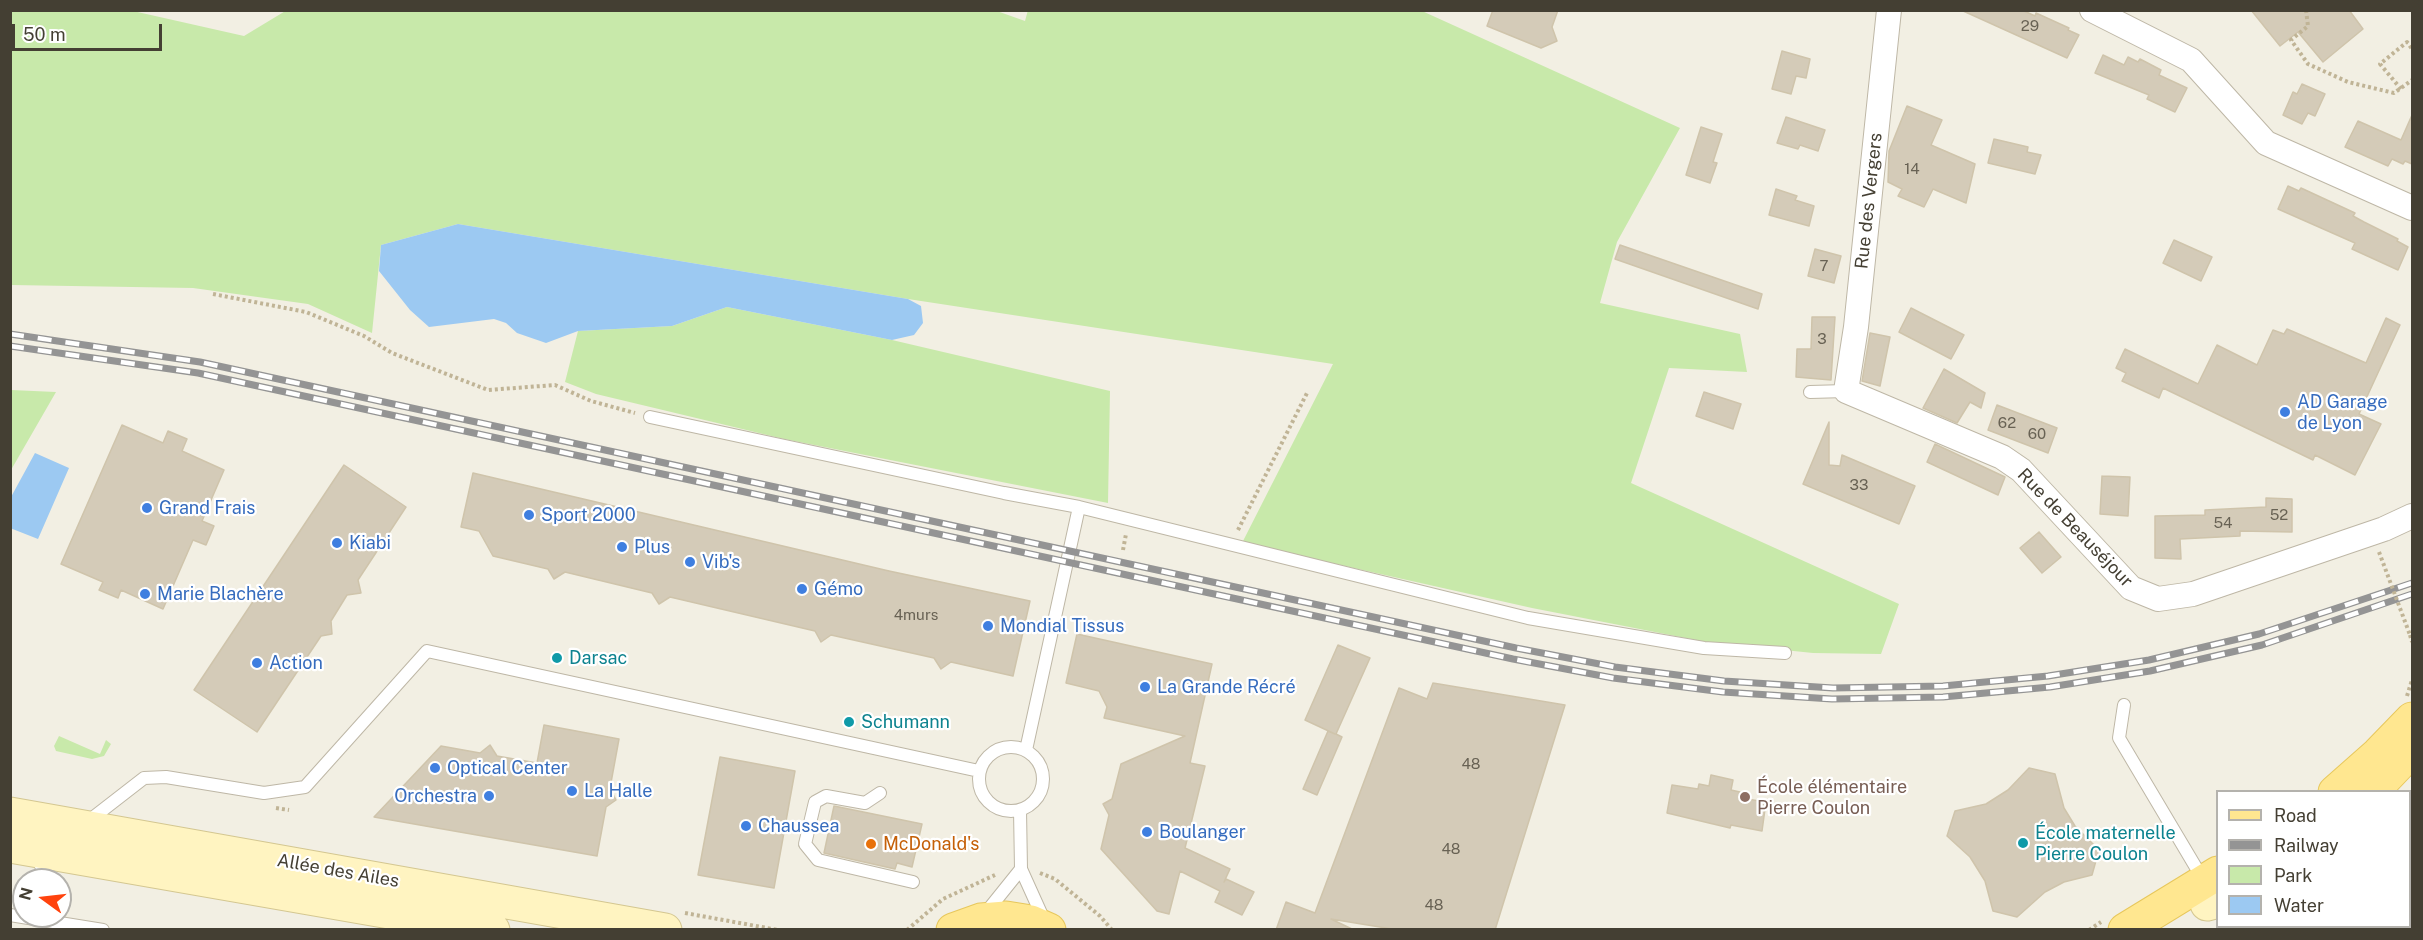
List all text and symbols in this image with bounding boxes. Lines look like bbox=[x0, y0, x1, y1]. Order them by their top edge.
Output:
scale bar bbox=[15, 12, 165, 50]
house number: 29 bbox=[2021, 17, 2039, 35]
text: 50 m bbox=[23, 24, 66, 45]
street label: Rue des Vergers bbox=[1851, 132, 1887, 270]
house number: 14 bbox=[1904, 160, 1920, 178]
house number: 7 bbox=[1819, 257, 1829, 275]
house number: 3 bbox=[1817, 330, 1827, 348]
place label: AD Garage de Lyon bbox=[2297, 391, 2388, 434]
marker: AD Garage de Lyon bbox=[2278, 405, 2292, 419]
house number: 62 bbox=[1998, 414, 2016, 432]
house number: 60 bbox=[2028, 425, 2046, 443]
street label: Rue de Beauséjour bbox=[2013, 464, 2137, 592]
house number: 33 bbox=[1850, 476, 1868, 494]
place label: Grand Frais bbox=[159, 497, 255, 519]
marker: Grand Frais bbox=[140, 501, 154, 515]
place label: Sport 2000 bbox=[541, 504, 636, 526]
house number: 52 bbox=[2270, 506, 2288, 524]
marker: Sport 2000 bbox=[522, 508, 536, 522]
house number: 54 bbox=[2213, 514, 2233, 532]
place label: Kiabi bbox=[349, 532, 391, 554]
marker: Kiabi bbox=[330, 536, 344, 550]
place label: Plus bbox=[634, 536, 670, 558]
marker: Plus bbox=[615, 540, 629, 554]
place label: Vib's bbox=[702, 551, 740, 573]
marker: Vib's bbox=[683, 555, 697, 569]
place label: Gémo bbox=[814, 578, 863, 600]
marker: Gémo bbox=[795, 582, 809, 596]
place label: Marie Blachère bbox=[157, 583, 284, 605]
marker: Marie Blachère bbox=[138, 587, 152, 601]
house number: 4murs bbox=[894, 606, 938, 624]
place label: Mondial Tissus bbox=[1000, 615, 1124, 637]
marker: Mondial Tissus bbox=[981, 619, 995, 633]
place label: Darsac bbox=[569, 647, 627, 669]
marker: Darsac bbox=[550, 651, 564, 665]
place label: Action bbox=[269, 652, 323, 674]
marker: Action bbox=[250, 656, 264, 670]
place label: La Grande Récré bbox=[1157, 676, 1296, 698]
marker: La Grande Récré bbox=[1138, 680, 1152, 694]
place label: Schumann bbox=[861, 711, 950, 733]
marker: Schumann bbox=[842, 715, 856, 729]
house number: 48 bbox=[1461, 755, 1481, 773]
place label: Optical Center bbox=[447, 757, 568, 779]
marker: Optical Center bbox=[428, 761, 442, 775]
place label: École élémentaire Pierre Coulon bbox=[1757, 776, 1907, 818]
place label: La Halle bbox=[584, 780, 652, 802]
marker: La Halle bbox=[565, 784, 579, 798]
place label: Orchestra bbox=[394, 785, 477, 807]
marker: Orchestra bbox=[482, 789, 496, 803]
marker: École élémentaire Pierre Coulon bbox=[1738, 790, 1752, 804]
legend bbox=[2216, 790, 2411, 928]
text: Road bbox=[2274, 805, 2317, 826]
place label: Chaussea bbox=[758, 815, 839, 837]
marker: Chaussea bbox=[739, 819, 753, 833]
place label: Boulanger bbox=[1159, 821, 1246, 843]
place label: École maternelle Pierre Coulon bbox=[2035, 822, 2176, 864]
marker: Boulanger bbox=[1140, 825, 1154, 839]
place label: McDonald's bbox=[883, 833, 979, 855]
text: Railway bbox=[2274, 835, 2339, 856]
marker: École maternelle Pierre Coulon bbox=[2016, 836, 2030, 850]
marker: McDonald's bbox=[864, 837, 878, 851]
house number: 48 bbox=[1441, 840, 1461, 858]
street label: Allée des Ailes bbox=[275, 850, 401, 892]
text: Park bbox=[2274, 865, 2312, 886]
north arrow bbox=[12, 868, 72, 928]
text: N bbox=[15, 885, 37, 902]
text: Water bbox=[2274, 895, 2324, 916]
house number: 48 bbox=[1424, 896, 1444, 914]

